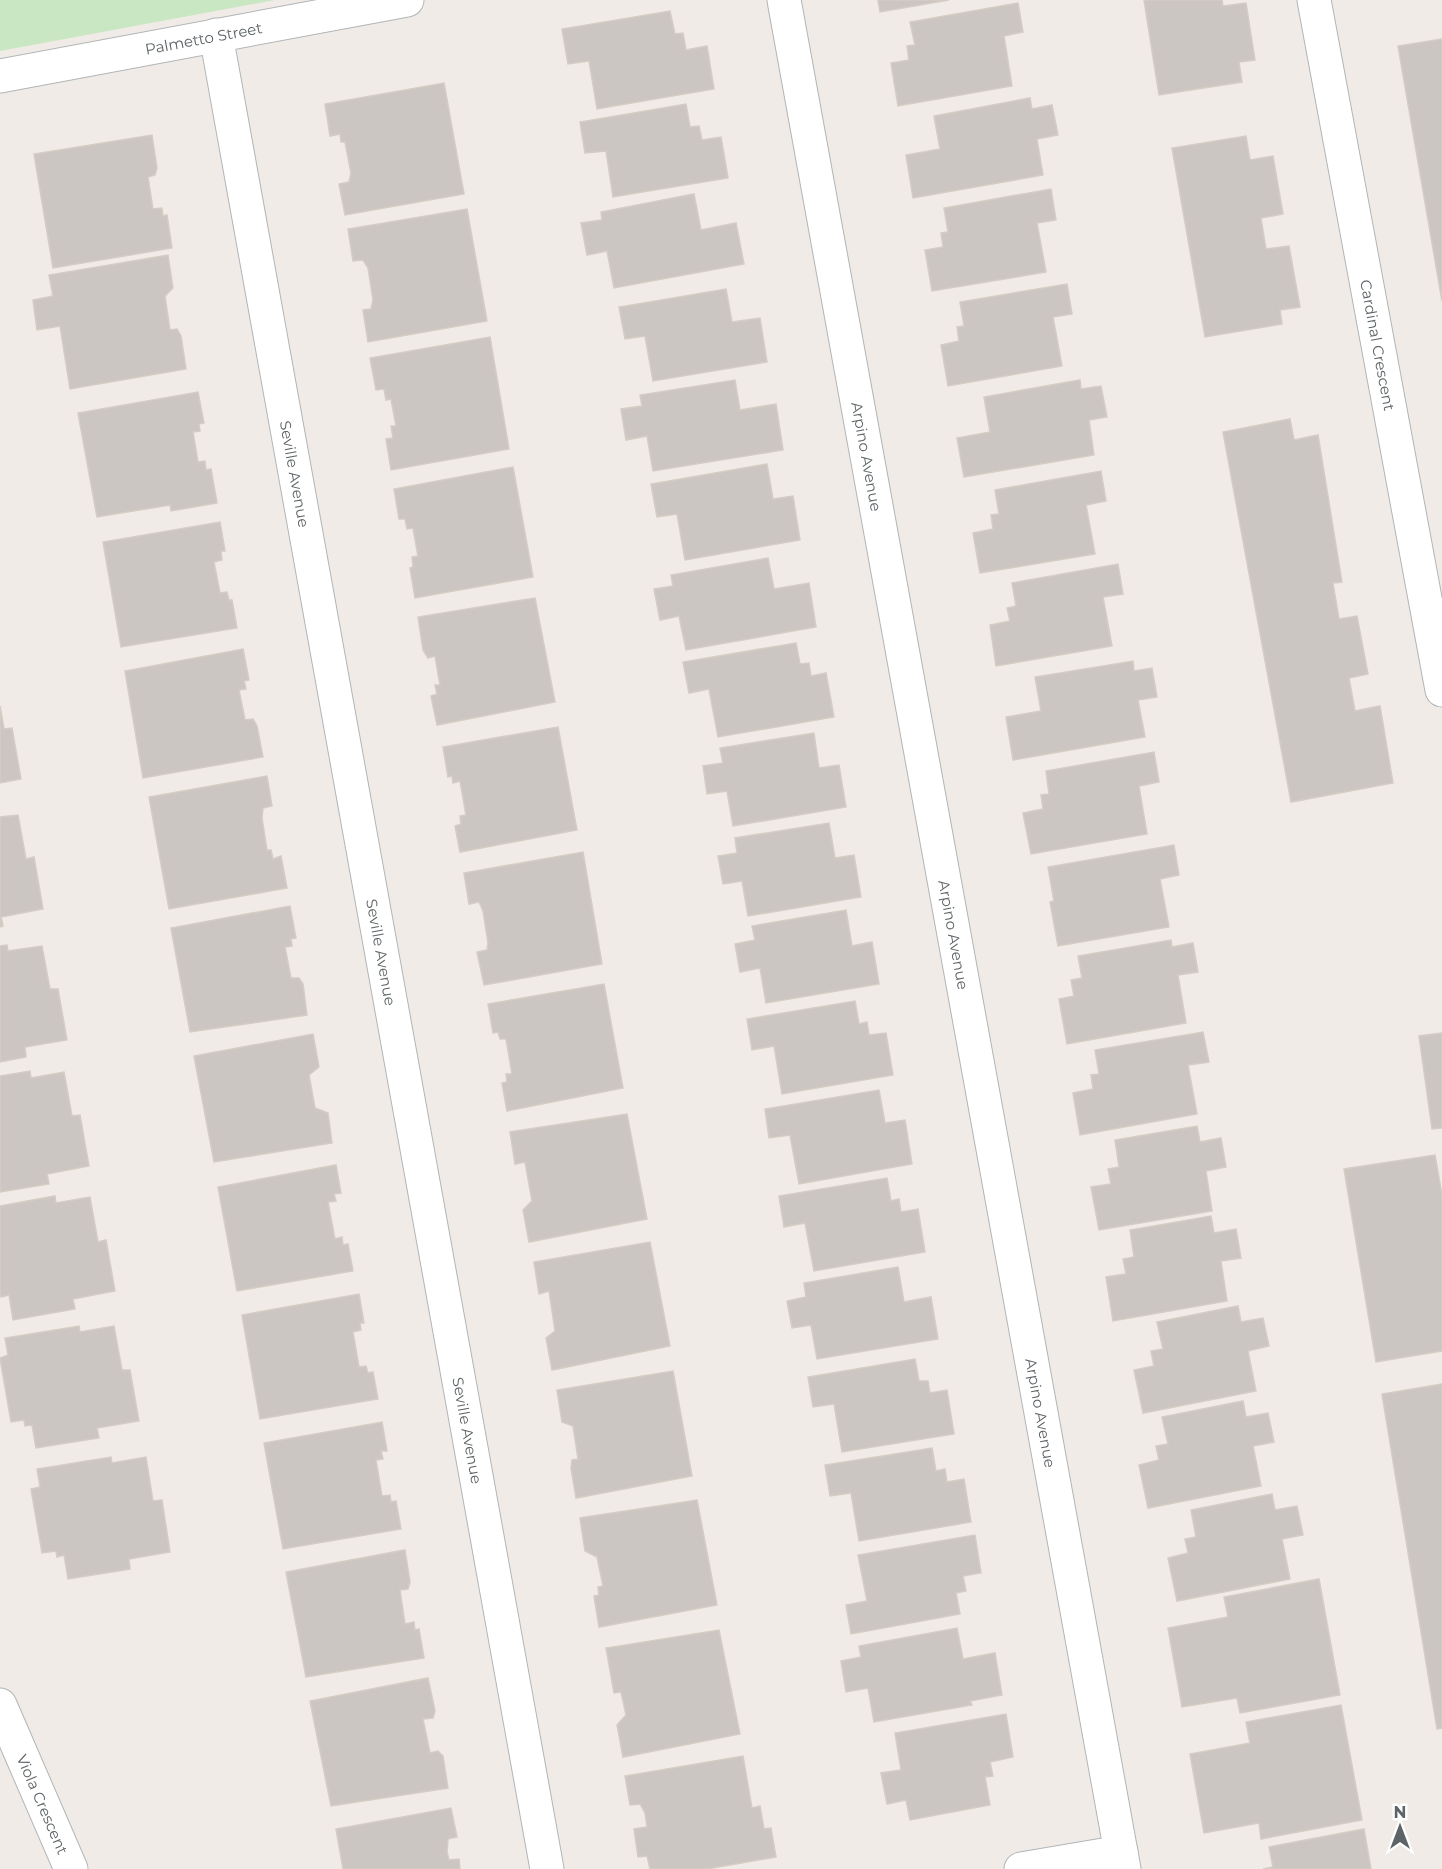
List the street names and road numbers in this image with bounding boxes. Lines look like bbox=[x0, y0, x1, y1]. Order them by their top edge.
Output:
street label: Palmetto Street bbox=[143, 18, 264, 58]
street label: Cardinal Crescent bbox=[1357, 278, 1399, 412]
street label: Arpino Avenue bbox=[848, 400, 886, 513]
street label: Seville Avenue bbox=[276, 419, 314, 529]
street label: Arpino Avenue bbox=[935, 878, 973, 991]
street label: Seville Avenue bbox=[363, 897, 400, 1007]
street label: Arpino Avenue bbox=[1022, 1357, 1060, 1469]
street label: Seville Avenue bbox=[449, 1376, 487, 1485]
street label: Viola Crescent bbox=[13, 1751, 73, 1857]

